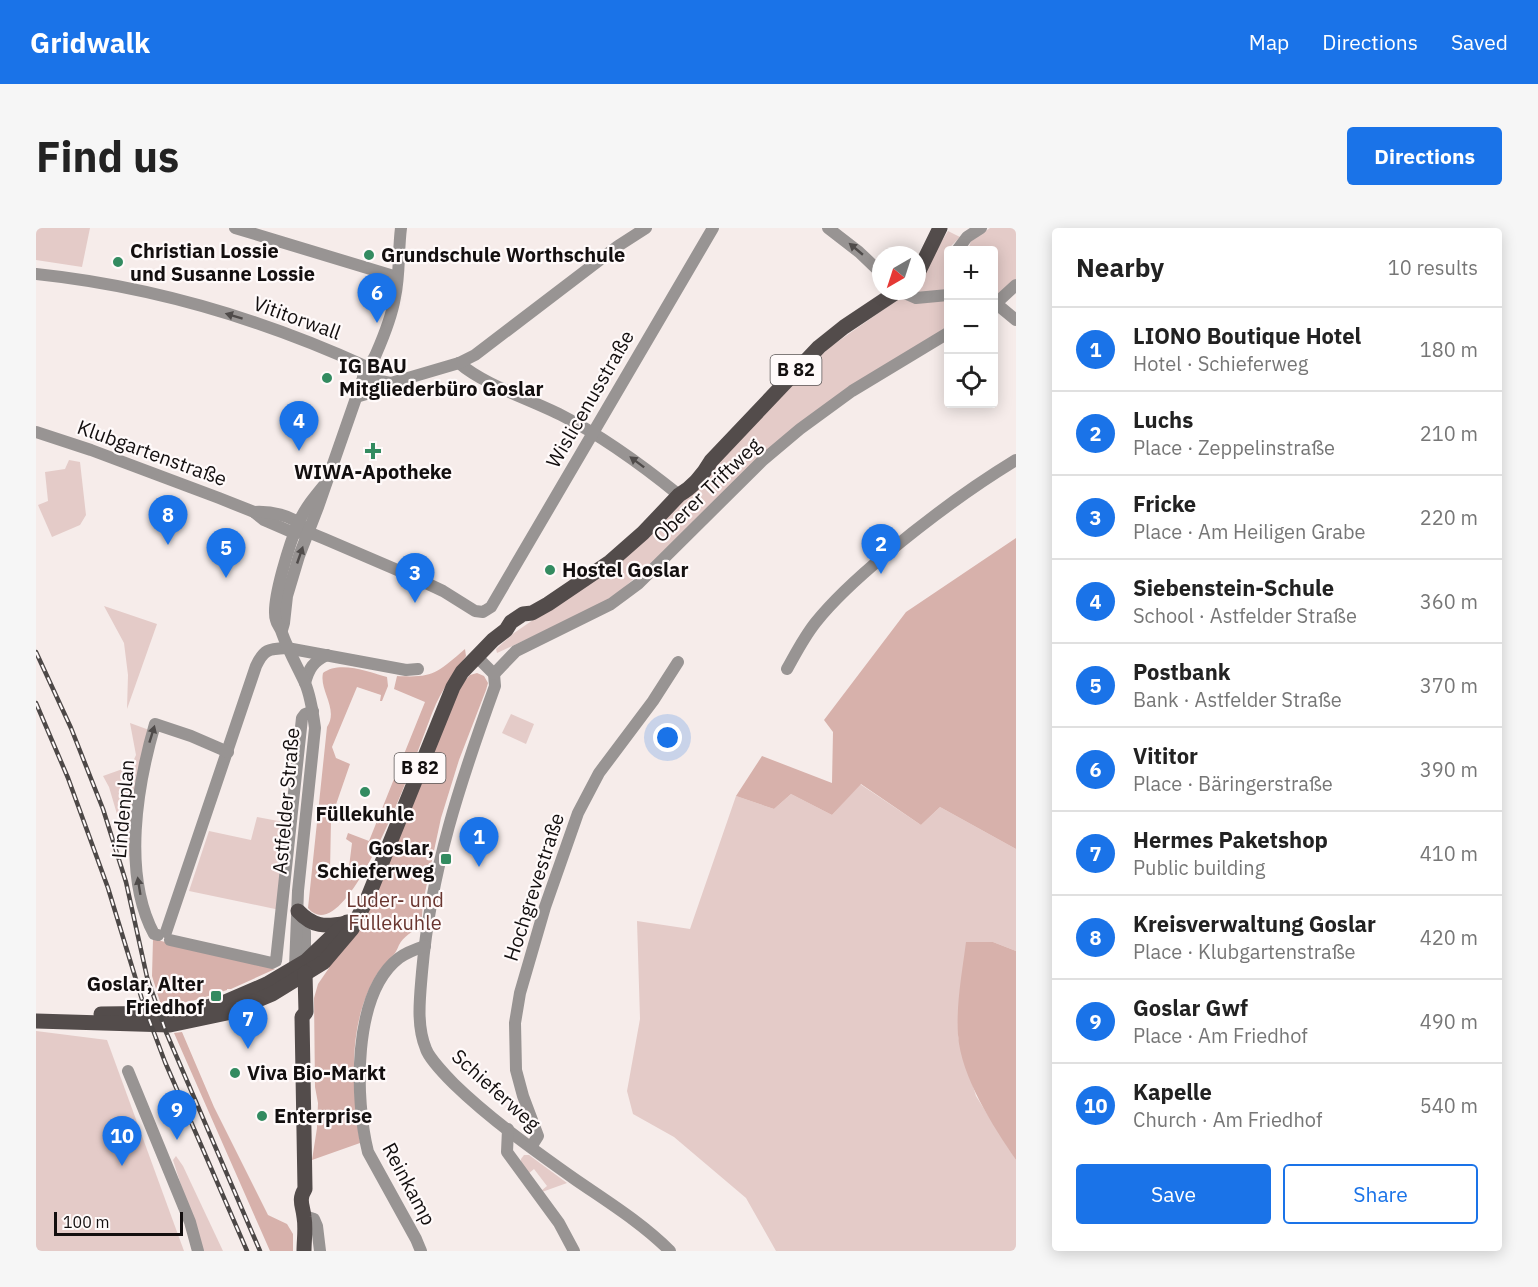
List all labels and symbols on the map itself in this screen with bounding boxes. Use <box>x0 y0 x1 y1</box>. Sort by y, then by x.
place label: Christian Lossie und Susanne Lossie <box>130 237 315 287</box>
place label: Grundschule Worthschule <box>381 241 625 268</box>
one-way arrow <box>849 243 864 256</box>
north arrow <box>872 246 926 300</box>
marker: Grundschule Worthschule <box>362 248 376 262</box>
marker: Christian Lossie und Susanne Lossie <box>111 255 125 269</box>
pin: 6 <box>358 274 396 323</box>
street label: Vititorwall <box>250 289 345 346</box>
one-way arrow <box>225 311 243 320</box>
street label: Wislicenusstraße <box>539 325 640 472</box>
place label: IG BAU Mitgliederbüro Goslar <box>339 352 544 402</box>
road number: B 82 <box>770 355 822 385</box>
marker: IG BAU Mitgliederbüro Goslar <box>320 371 334 385</box>
pin: 4 <box>280 402 318 451</box>
street label: Klubgartenstraße <box>74 413 231 492</box>
street label: Oberer Triftweg <box>647 431 767 548</box>
marker: WIWA-Apotheke <box>366 444 380 458</box>
one-way arrow <box>630 456 645 468</box>
place label: WIWA-Apotheke <box>294 458 452 485</box>
pin: 8 <box>148 496 188 545</box>
pin: 2 <box>862 524 900 574</box>
pin: 5 <box>206 528 246 578</box>
one-way arrow <box>295 546 305 564</box>
pin: 3 <box>396 554 434 603</box>
place label: Hostel Goslar <box>562 556 689 583</box>
marker: Hostel Goslar <box>543 563 557 577</box>
your location <box>653 723 682 752</box>
one-way arrow <box>148 725 157 743</box>
street label: Astfelder Straße <box>266 727 305 875</box>
road number: B 82 <box>394 753 446 783</box>
street label: Lindenplan <box>105 758 140 860</box>
marker: Füllekuhle <box>358 785 372 799</box>
place label: Füllekuhle <box>316 800 414 827</box>
street label: Hochgrevestraße <box>497 809 570 964</box>
pin: 1 <box>460 818 498 867</box>
place label: Goslar, Schieferweg <box>317 834 435 884</box>
marker: Goslar, Schieferweg <box>439 852 453 866</box>
one-way arrow <box>134 877 143 896</box>
park label: Luder- und Füllekuhle <box>346 886 444 936</box>
place label: Goslar, Alter Friedhof <box>87 970 204 1020</box>
marker: Goslar, Alter Friedhof <box>209 989 223 1003</box>
pin: 7 <box>228 1000 268 1049</box>
street label: Schieferweg <box>446 1043 547 1137</box>
place label: Viva Bio-Markt <box>247 1059 386 1086</box>
marker: Viva Bio-Markt <box>228 1066 242 1080</box>
pin: 9 <box>158 1090 196 1140</box>
place label: Enterprise <box>274 1102 372 1129</box>
marker: Enterprise <box>255 1109 269 1123</box>
pin: 10 <box>102 1116 142 1166</box>
street label: Reinkamp <box>376 1138 442 1230</box>
scale bar <box>54 1209 183 1236</box>

